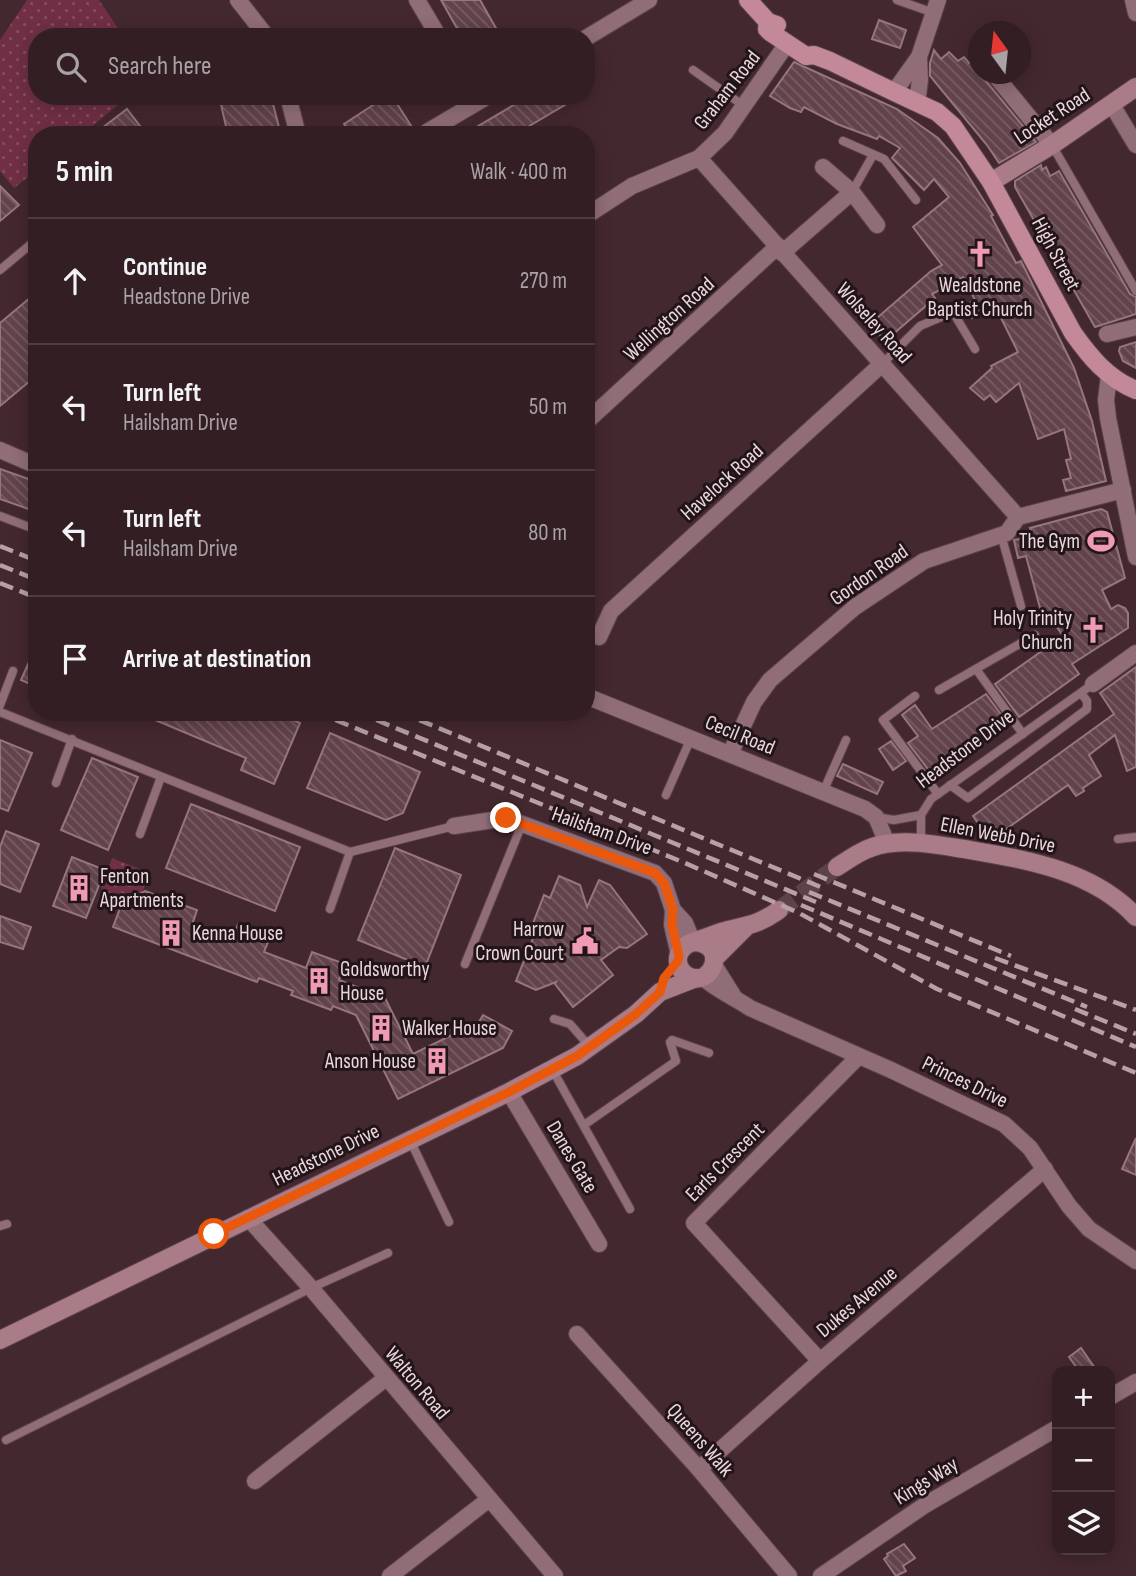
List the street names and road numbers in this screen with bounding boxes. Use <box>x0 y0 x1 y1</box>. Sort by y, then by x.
street label: Graham Road <box>688 46 766 134</box>
street label: Locket Road <box>1009 82 1095 150</box>
street label: High Street <box>1026 213 1086 295</box>
street label: Wellington Road <box>618 272 720 366</box>
street label: Wolseley Road <box>831 277 917 369</box>
street label: Havelock Road <box>676 438 768 526</box>
street label: Gordon Road <box>825 539 913 611</box>
street label: Headstone Drive <box>911 704 1019 794</box>
street label: Cecil Road <box>701 710 779 760</box>
street label: Hailsham Drive <box>549 801 655 861</box>
street label: Ellen Webb Drive <box>938 812 1058 858</box>
street label: Princes Drive <box>918 1051 1012 1113</box>
street label: Danes Gate <box>541 1116 603 1198</box>
street label: Earls Crescent <box>680 1117 770 1207</box>
street label: Headstone Drive <box>268 1118 384 1192</box>
street label: Dukes Avenue <box>812 1261 902 1343</box>
street label: Walton Road <box>379 1341 455 1425</box>
street label: Queens Walk <box>661 1398 739 1482</box>
street label: Kings Way <box>889 1452 963 1510</box>

